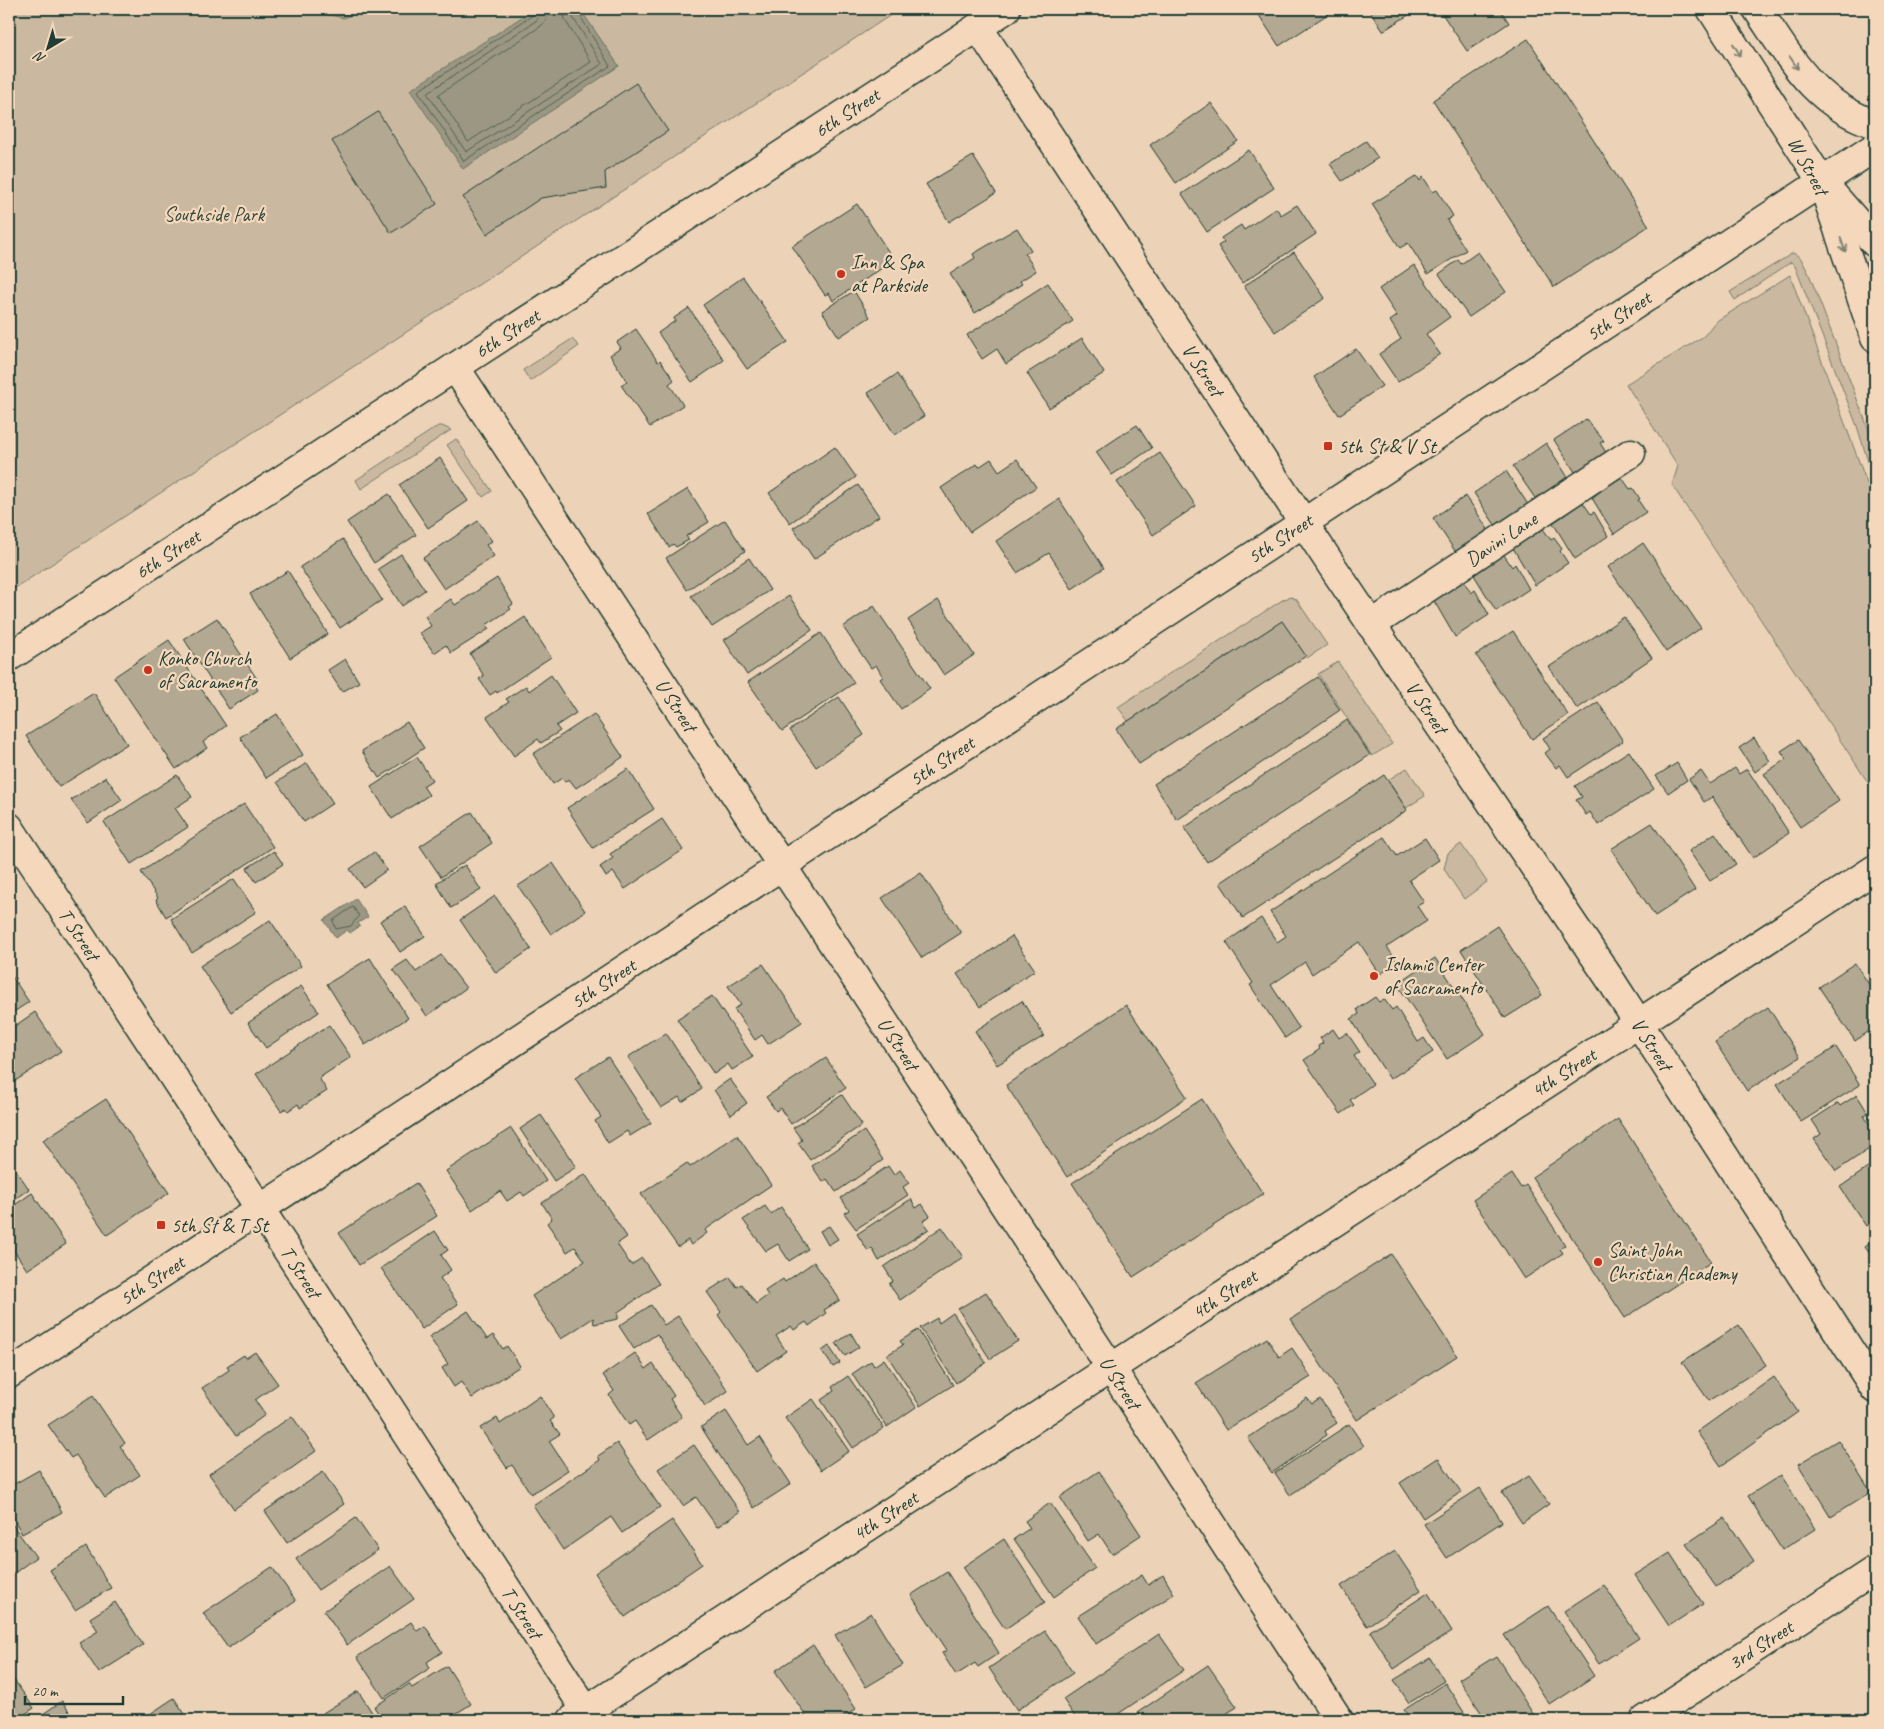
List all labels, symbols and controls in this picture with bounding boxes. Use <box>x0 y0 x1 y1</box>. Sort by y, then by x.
north arrow <box>22 22 72 72</box>
one-way arrow <box>1732 43 1743 57</box>
text: N <box>30 47 49 67</box>
one-way arrow <box>1789 56 1799 70</box>
street label: 6th Street <box>809 81 886 143</box>
street label: W Street <box>1782 133 1836 202</box>
park label: Southside Park <box>164 202 266 227</box>
one-way arrow <box>1838 237 1848 253</box>
place label: Inn & Spa at Parkside <box>851 250 928 298</box>
marker: Inn & Spa at Parkside <box>835 268 847 280</box>
street label: 5th Street <box>1581 284 1658 346</box>
street label: 6th Street <box>470 302 546 364</box>
street label: V Street <box>1177 339 1231 404</box>
place label: 5th St & V St <box>1338 434 1438 459</box>
marker: 5th St & V St <box>1322 440 1334 452</box>
street label: Davini Lane <box>1461 505 1543 572</box>
street label: 5th Street <box>1243 507 1319 569</box>
street label: 6th Street <box>130 522 207 584</box>
place label: Konko Church of Sacramento <box>158 646 258 694</box>
marker: Konko Church of Sacramento <box>142 664 154 676</box>
street label: U Street <box>650 674 705 739</box>
street label: V Street <box>1400 676 1455 741</box>
street label: 5th Street <box>904 729 981 791</box>
street label: T Street <box>53 903 107 968</box>
street label: 5th Street <box>566 952 642 1014</box>
place label: Islamic Center of Sacramento <box>1384 952 1485 1000</box>
marker: Islamic Center of Sacramento <box>1368 970 1380 982</box>
street label: U Street <box>872 1013 927 1078</box>
street label: V Street <box>1626 1013 1680 1078</box>
street label: 4th Street <box>1526 1041 1603 1103</box>
place label: 5th St & T St <box>171 1213 271 1238</box>
marker: 5th St & T St <box>155 1219 167 1231</box>
place label: Saint John Christian Academy <box>1608 1238 1739 1286</box>
street label: T Street <box>275 1241 329 1305</box>
street label: 5th Street <box>115 1248 191 1310</box>
marker: Saint John Christian Academy <box>1592 1256 1604 1268</box>
street label: 4th Street <box>1187 1262 1263 1324</box>
street label: U Street <box>1094 1351 1148 1416</box>
street label: 4th Street <box>848 1484 924 1546</box>
street label: T Street <box>496 1581 550 1646</box>
street label: 3rd Street <box>1724 1613 1800 1675</box>
scale bar <box>25 1674 122 1706</box>
text: 20 m <box>32 1682 59 1701</box>

